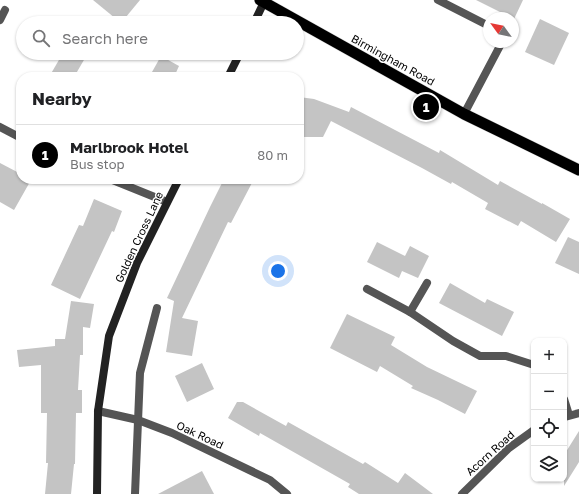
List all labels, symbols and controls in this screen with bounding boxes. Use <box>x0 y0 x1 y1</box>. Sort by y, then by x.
north arrow <box>483 12 519 48</box>
search box <box>16 16 304 60</box>
icon: search <box>30 27 52 49</box>
text: Search here <box>62 29 148 47</box>
street label: Birmingham Road <box>349 31 437 88</box>
text: Nearby <box>32 88 92 109</box>
pin: 1 <box>413 92 439 122</box>
text: Marlbrook Hotel <box>70 138 188 156</box>
text: 1 <box>42 147 48 163</box>
text: 80 m <box>257 147 288 163</box>
text: Bus stop <box>70 156 125 172</box>
street label: Golden Cross Lane <box>112 189 165 284</box>
your location <box>268 261 288 281</box>
map controls <box>531 338 567 482</box>
button: + <box>531 338 567 374</box>
button: − <box>531 374 567 410</box>
button: locate <box>531 410 567 446</box>
street label: Oak Road <box>175 418 226 451</box>
street label: Acorn Road <box>463 428 517 478</box>
button: layers <box>531 446 567 482</box>

